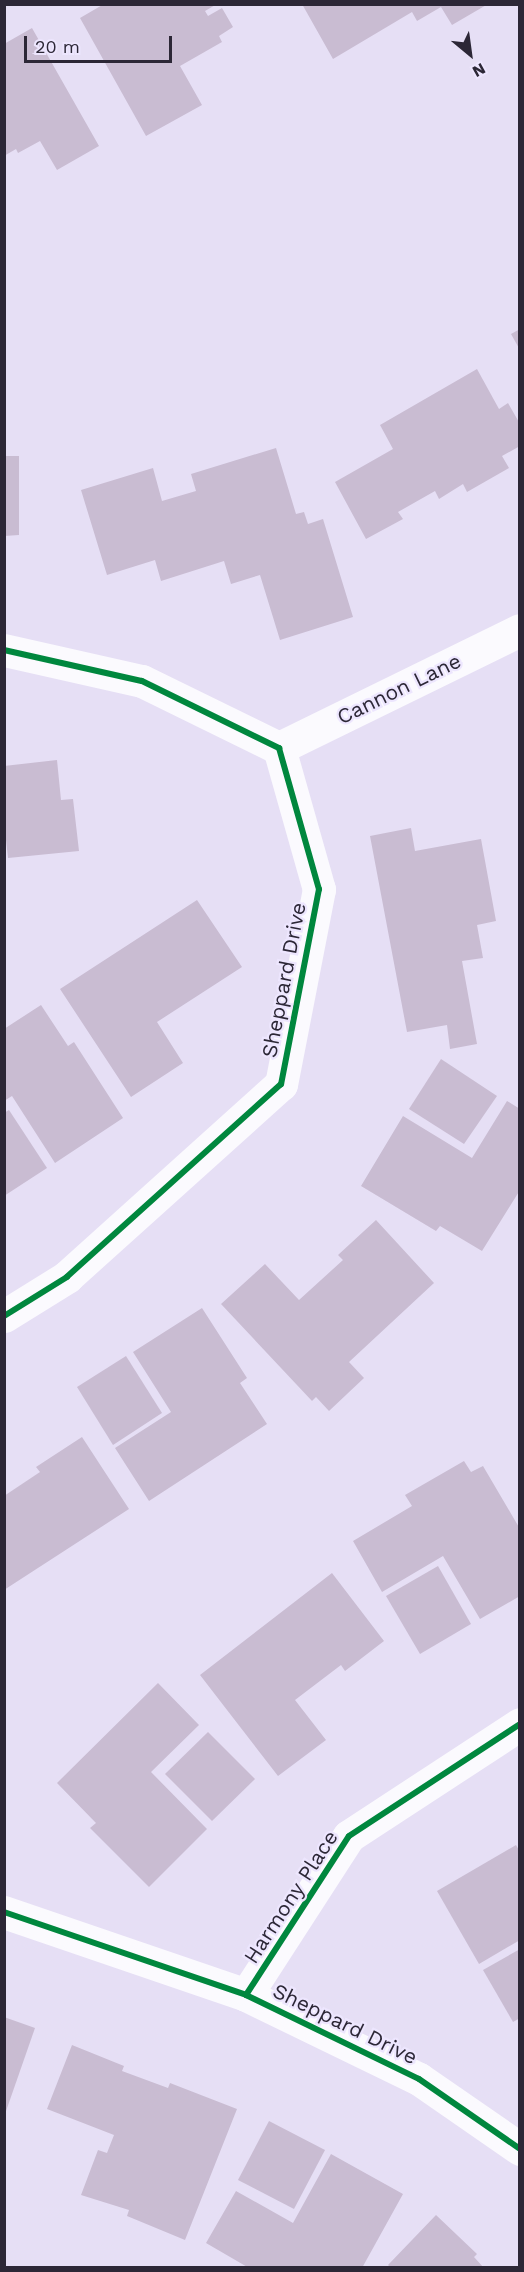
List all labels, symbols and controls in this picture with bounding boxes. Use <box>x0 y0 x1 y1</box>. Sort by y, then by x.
scale bar <box>27 24 176 62</box>
north arrow <box>440 24 500 84</box>
text: 20 m <box>35 36 80 57</box>
text: N <box>469 59 489 81</box>
street label: Cannon Lane <box>333 648 465 730</box>
street label: Sheppard Drive <box>257 900 311 1060</box>
street label: Harmony Place <box>238 1826 344 1968</box>
street label: Sheppard Drive <box>269 1978 421 2070</box>

